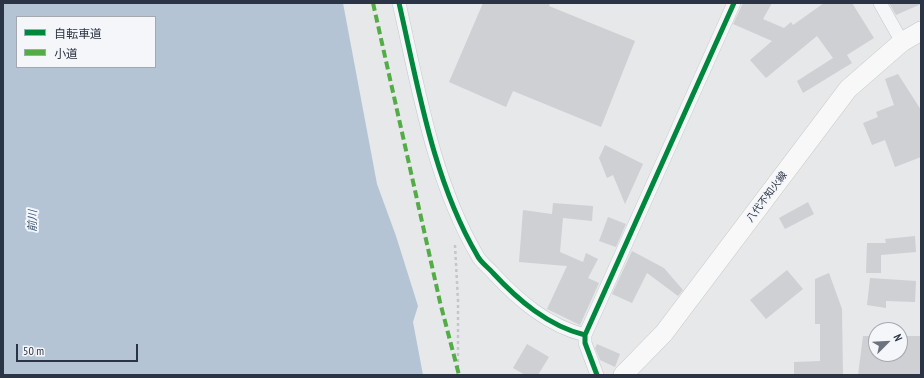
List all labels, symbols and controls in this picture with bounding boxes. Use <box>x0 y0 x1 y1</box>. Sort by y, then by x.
legend <box>16 16 156 68</box>
text: 自転車道 <box>54 26 102 41</box>
text: 小道 <box>54 46 78 61</box>
street label: 八代不知火線 <box>744 169 790 225</box>
water label: 前川 <box>26 210 40 232</box>
north arrow <box>868 322 908 362</box>
text: N <box>890 332 906 343</box>
scale bar <box>18 336 140 362</box>
text: 50 m <box>23 343 44 358</box>

